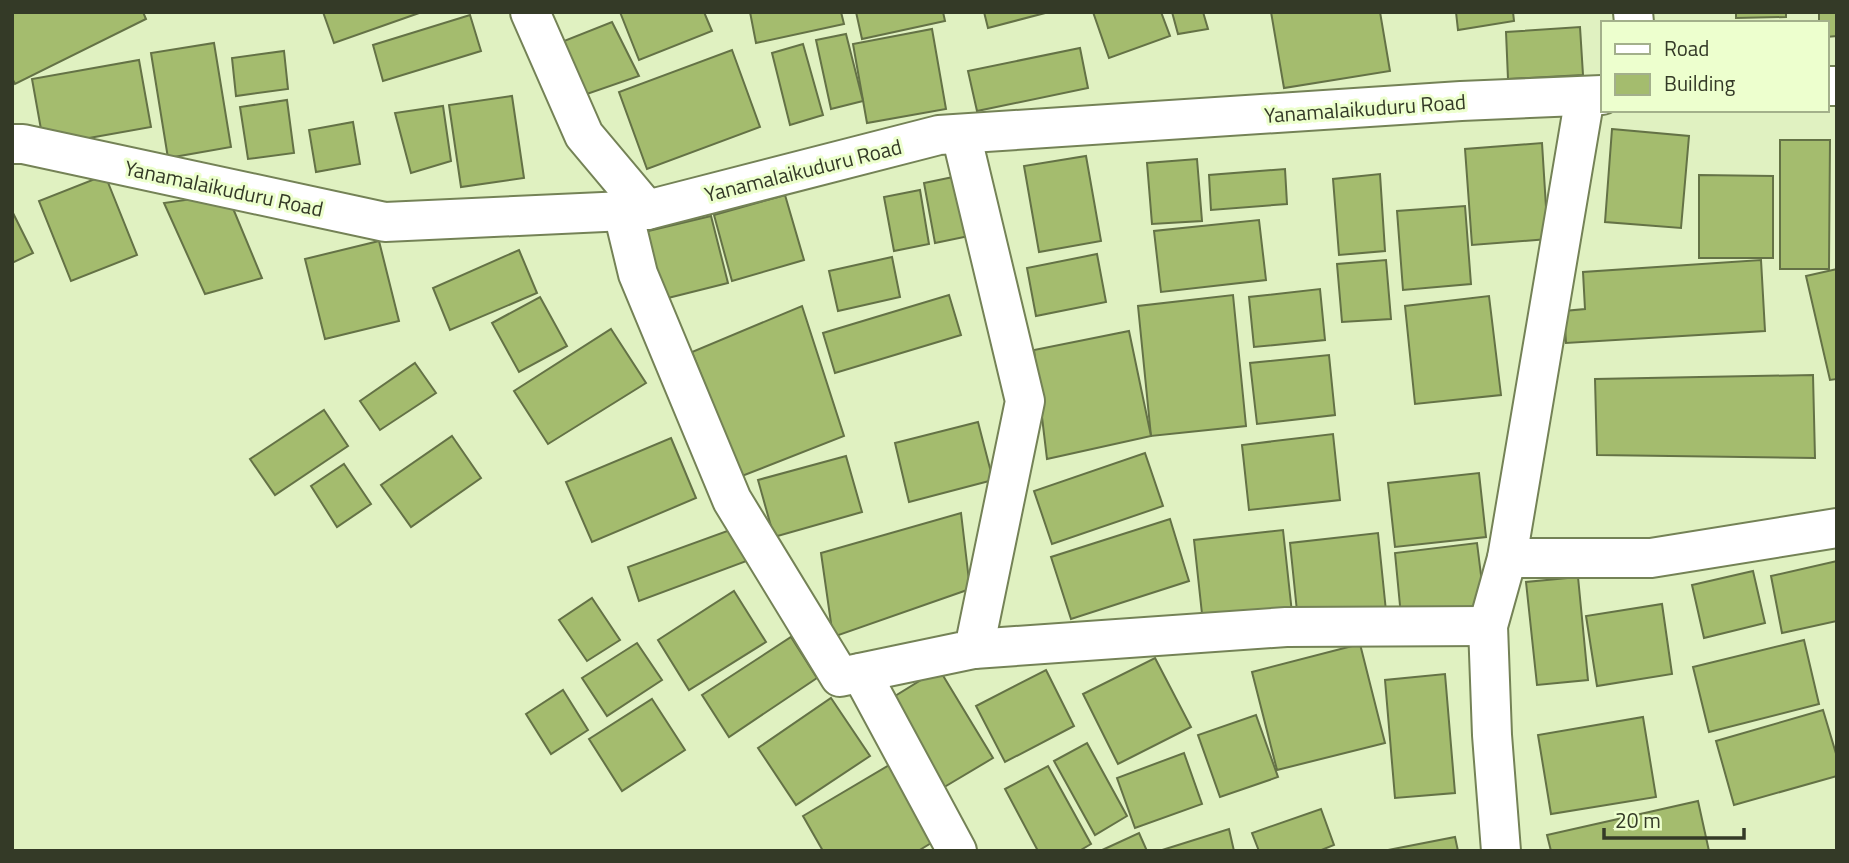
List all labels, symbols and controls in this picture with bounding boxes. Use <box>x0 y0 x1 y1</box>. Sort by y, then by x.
legend <box>1601 21 1828 112</box>
text: Road <box>1664 32 1709 64</box>
text: Building <box>1664 67 1736 99</box>
street label: Yanamalaikuduru Road <box>1263 85 1467 131</box>
street label: Yanamalaikuduru Road <box>701 130 905 210</box>
street label: Yanamalaikuduru Road <box>122 151 326 225</box>
scale bar <box>1604 796 1744 840</box>
text: 20 m <box>1615 804 1661 836</box>

